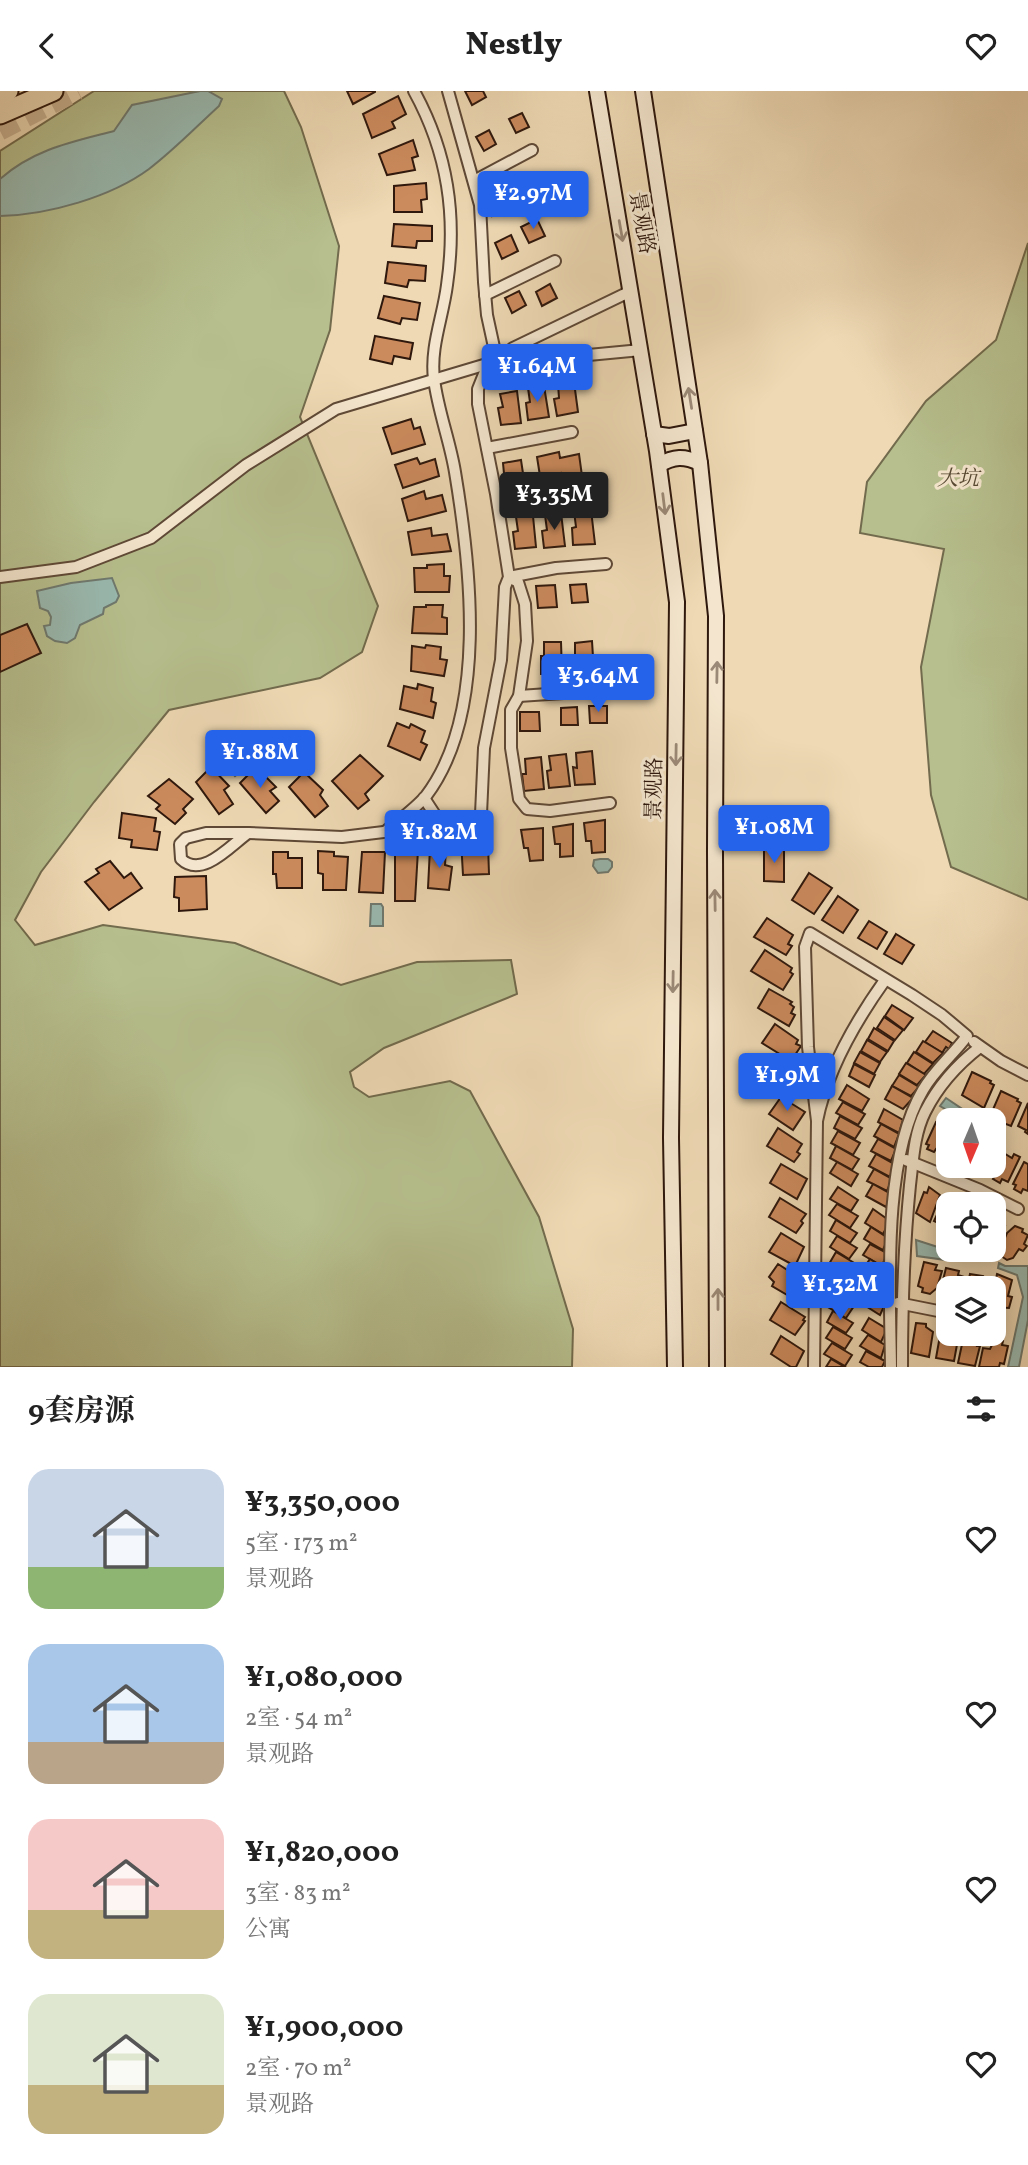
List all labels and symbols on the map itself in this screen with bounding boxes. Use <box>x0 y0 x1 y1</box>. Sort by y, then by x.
pin: ¥2.97M <box>476 171 590 231</box>
street label: 景观路 <box>621 189 661 257</box>
one-way arrow <box>615 219 628 242</box>
pin: ¥1.64M <box>480 345 594 404</box>
one-way arrow <box>683 387 696 409</box>
park label: 大坑 <box>937 465 982 494</box>
pin: ¥3.35M <box>497 473 611 532</box>
one-way arrow <box>658 492 671 515</box>
pin: ¥3.64M <box>541 655 655 714</box>
one-way arrow <box>710 661 724 684</box>
pin: ¥1.88M <box>203 731 317 790</box>
one-way arrow <box>669 743 683 766</box>
street label: 景观路 <box>640 757 670 821</box>
pin: ¥1.08M <box>717 805 831 865</box>
pin: ¥1.82M <box>382 811 496 870</box>
one-way arrow <box>708 889 722 912</box>
one-way arrow <box>666 971 680 994</box>
pin: ¥1.9M <box>738 1053 836 1113</box>
north arrow <box>936 1108 1006 1178</box>
pin: ¥1.32M <box>783 1263 897 1322</box>
one-way arrow <box>711 1288 725 1311</box>

